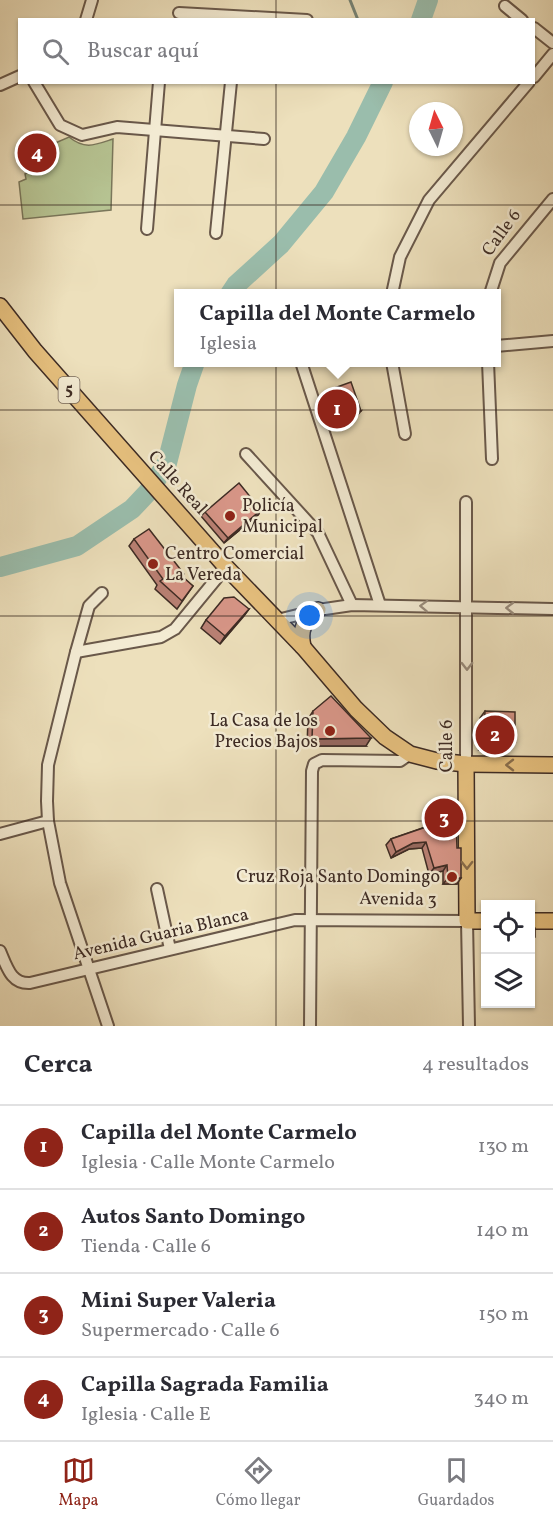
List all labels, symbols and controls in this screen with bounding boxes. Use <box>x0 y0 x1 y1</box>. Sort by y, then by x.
search box <box>18 18 535 84</box>
icon: search <box>39 35 72 68</box>
text: Buscar aquí <box>87 36 199 67</box>
north arrow <box>409 102 463 156</box>
pin: 4 <box>18 130 57 176</box>
street label: Calle 6 <box>476 204 528 262</box>
popup <box>174 289 501 367</box>
text: Capilla del Monte Carmelo <box>200 299 475 330</box>
text: Iglesia <box>200 330 257 358</box>
road number: 5 <box>58 377 80 403</box>
pin: 1 <box>318 386 356 432</box>
street label: Calle Real <box>141 445 213 521</box>
place label: Policía Municipal <box>242 494 323 540</box>
marker: Policía Municipal <box>223 509 237 523</box>
place label: Centro Comercial La Vereda <box>165 542 304 588</box>
marker: Centro Comercial La Vereda <box>146 557 160 571</box>
one-way arrow <box>419 600 428 613</box>
your location <box>295 601 324 630</box>
one-way arrow <box>506 602 515 614</box>
one-way arrow <box>461 662 473 671</box>
place label: La Casa de los Precios Bajos <box>209 709 318 755</box>
pin: 2 <box>476 712 514 758</box>
street label: Calle 6 <box>435 720 460 772</box>
marker: La Casa de los Precios Bajos <box>323 724 337 738</box>
one-way arrow <box>505 759 514 771</box>
pin: 3 <box>424 796 464 840</box>
one-way arrow <box>461 860 473 869</box>
place label: Cruz Roja Santo Domingo <box>236 865 440 890</box>
marker: Cruz Roja Santo Domingo <box>445 870 459 884</box>
street label: Avenida 3 <box>359 887 437 913</box>
map controls <box>481 900 535 1008</box>
button: locate <box>481 900 535 954</box>
street label: Avenida Guaria Blanca <box>71 903 251 967</box>
button: layers <box>481 954 535 1008</box>
text: Cerca <box>24 1047 93 1083</box>
text: 4 resultados <box>422 1051 529 1079</box>
text: Capilla del Monte Carmelo <box>81 1118 357 1149</box>
text: 1 <box>39 1133 48 1161</box>
text: 130 m <box>478 1133 529 1161</box>
text: Iglesia · Calle Monte Carmelo <box>81 1149 335 1177</box>
text: Autos Santo Domingo <box>81 1202 305 1233</box>
text: 2 <box>38 1217 49 1245</box>
text: 140 m <box>476 1217 529 1245</box>
text: Tienda · Calle 6 <box>81 1233 211 1261</box>
text: Mini Super Valeria <box>81 1286 276 1317</box>
text: 3 <box>38 1301 49 1329</box>
text: 150 m <box>478 1301 529 1329</box>
text: Supermercado · Calle 6 <box>81 1317 280 1345</box>
text: Capilla Sagrada Familia <box>81 1370 329 1401</box>
text: 4 <box>37 1385 50 1413</box>
text: 340 m <box>473 1385 529 1413</box>
text: Iglesia · Calle E <box>81 1401 211 1429</box>
tab: Mapa <box>59 1454 99 1512</box>
tab: Cómo llegar <box>216 1454 301 1512</box>
tab: Guardados <box>418 1454 494 1512</box>

